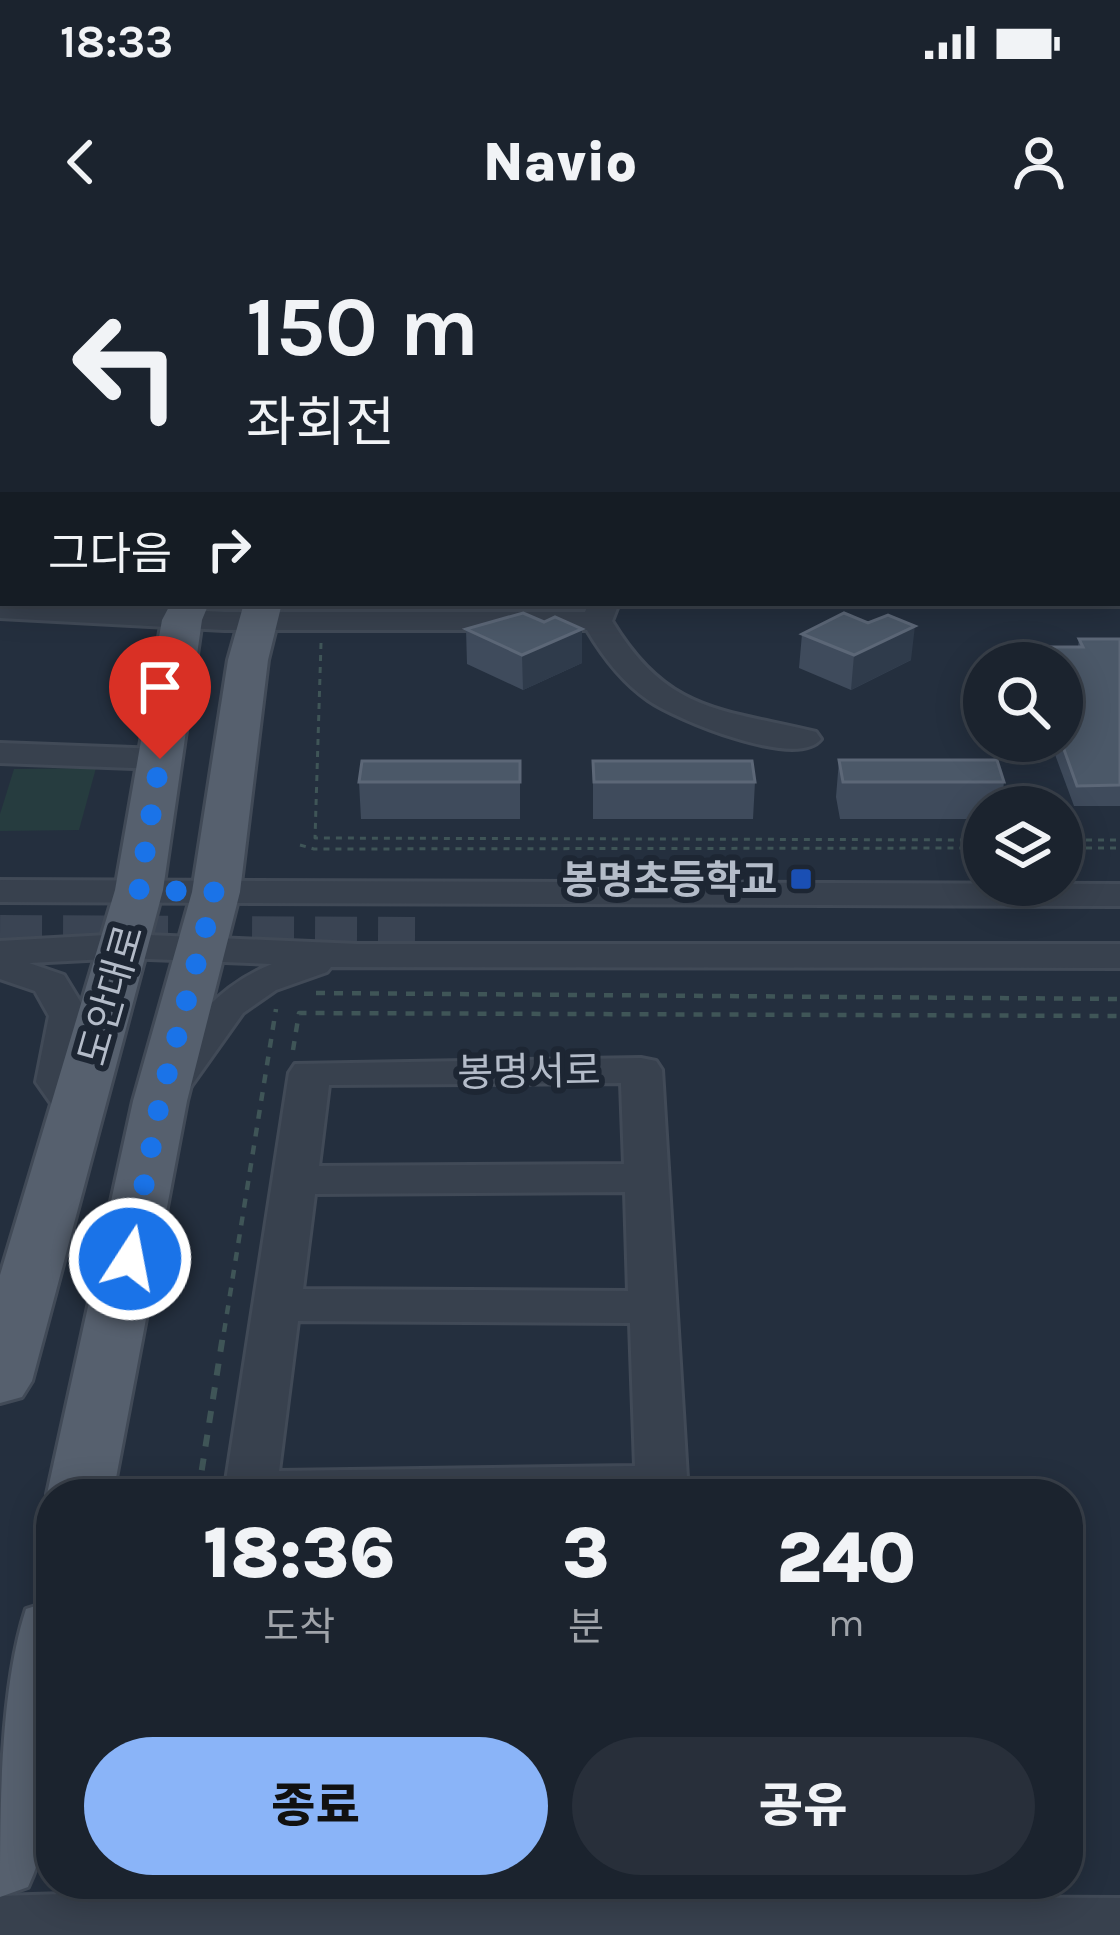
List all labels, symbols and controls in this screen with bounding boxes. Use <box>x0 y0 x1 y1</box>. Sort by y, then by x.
text: 18:33 <box>60 16 173 68</box>
icon: back <box>48 129 114 195</box>
icon: person <box>1006 129 1072 195</box>
text: Navio <box>483 130 637 194</box>
text: 150 m <box>246 278 479 376</box>
icon: left <box>48 288 204 444</box>
text: 좌회전 <box>246 391 395 455</box>
icon: right <box>196 516 262 582</box>
text: 그다음 <box>48 528 172 580</box>
pin <box>109 636 211 759</box>
map controls <box>963 642 1083 906</box>
button: search <box>963 642 1083 762</box>
icon: arrive <box>127 654 193 720</box>
button: layers <box>963 786 1083 906</box>
place label: 봉명초등학교 <box>562 857 777 903</box>
marker: 봉명초등학교 <box>788 866 814 892</box>
street label: 도안대로 <box>69 920 153 1071</box>
street label: 봉명서로 <box>457 1048 601 1096</box>
position arrow <box>67 1196 193 1322</box>
text: 18:36 <box>203 1511 395 1595</box>
text: 3 <box>562 1511 609 1595</box>
text: 240 <box>776 1516 916 1600</box>
text: m <box>828 1600 864 1646</box>
text: 도착 <box>263 1604 335 1650</box>
text: 분 <box>568 1604 604 1650</box>
button: 종료 <box>84 1737 548 1875</box>
button: 공유 <box>572 1737 1035 1875</box>

